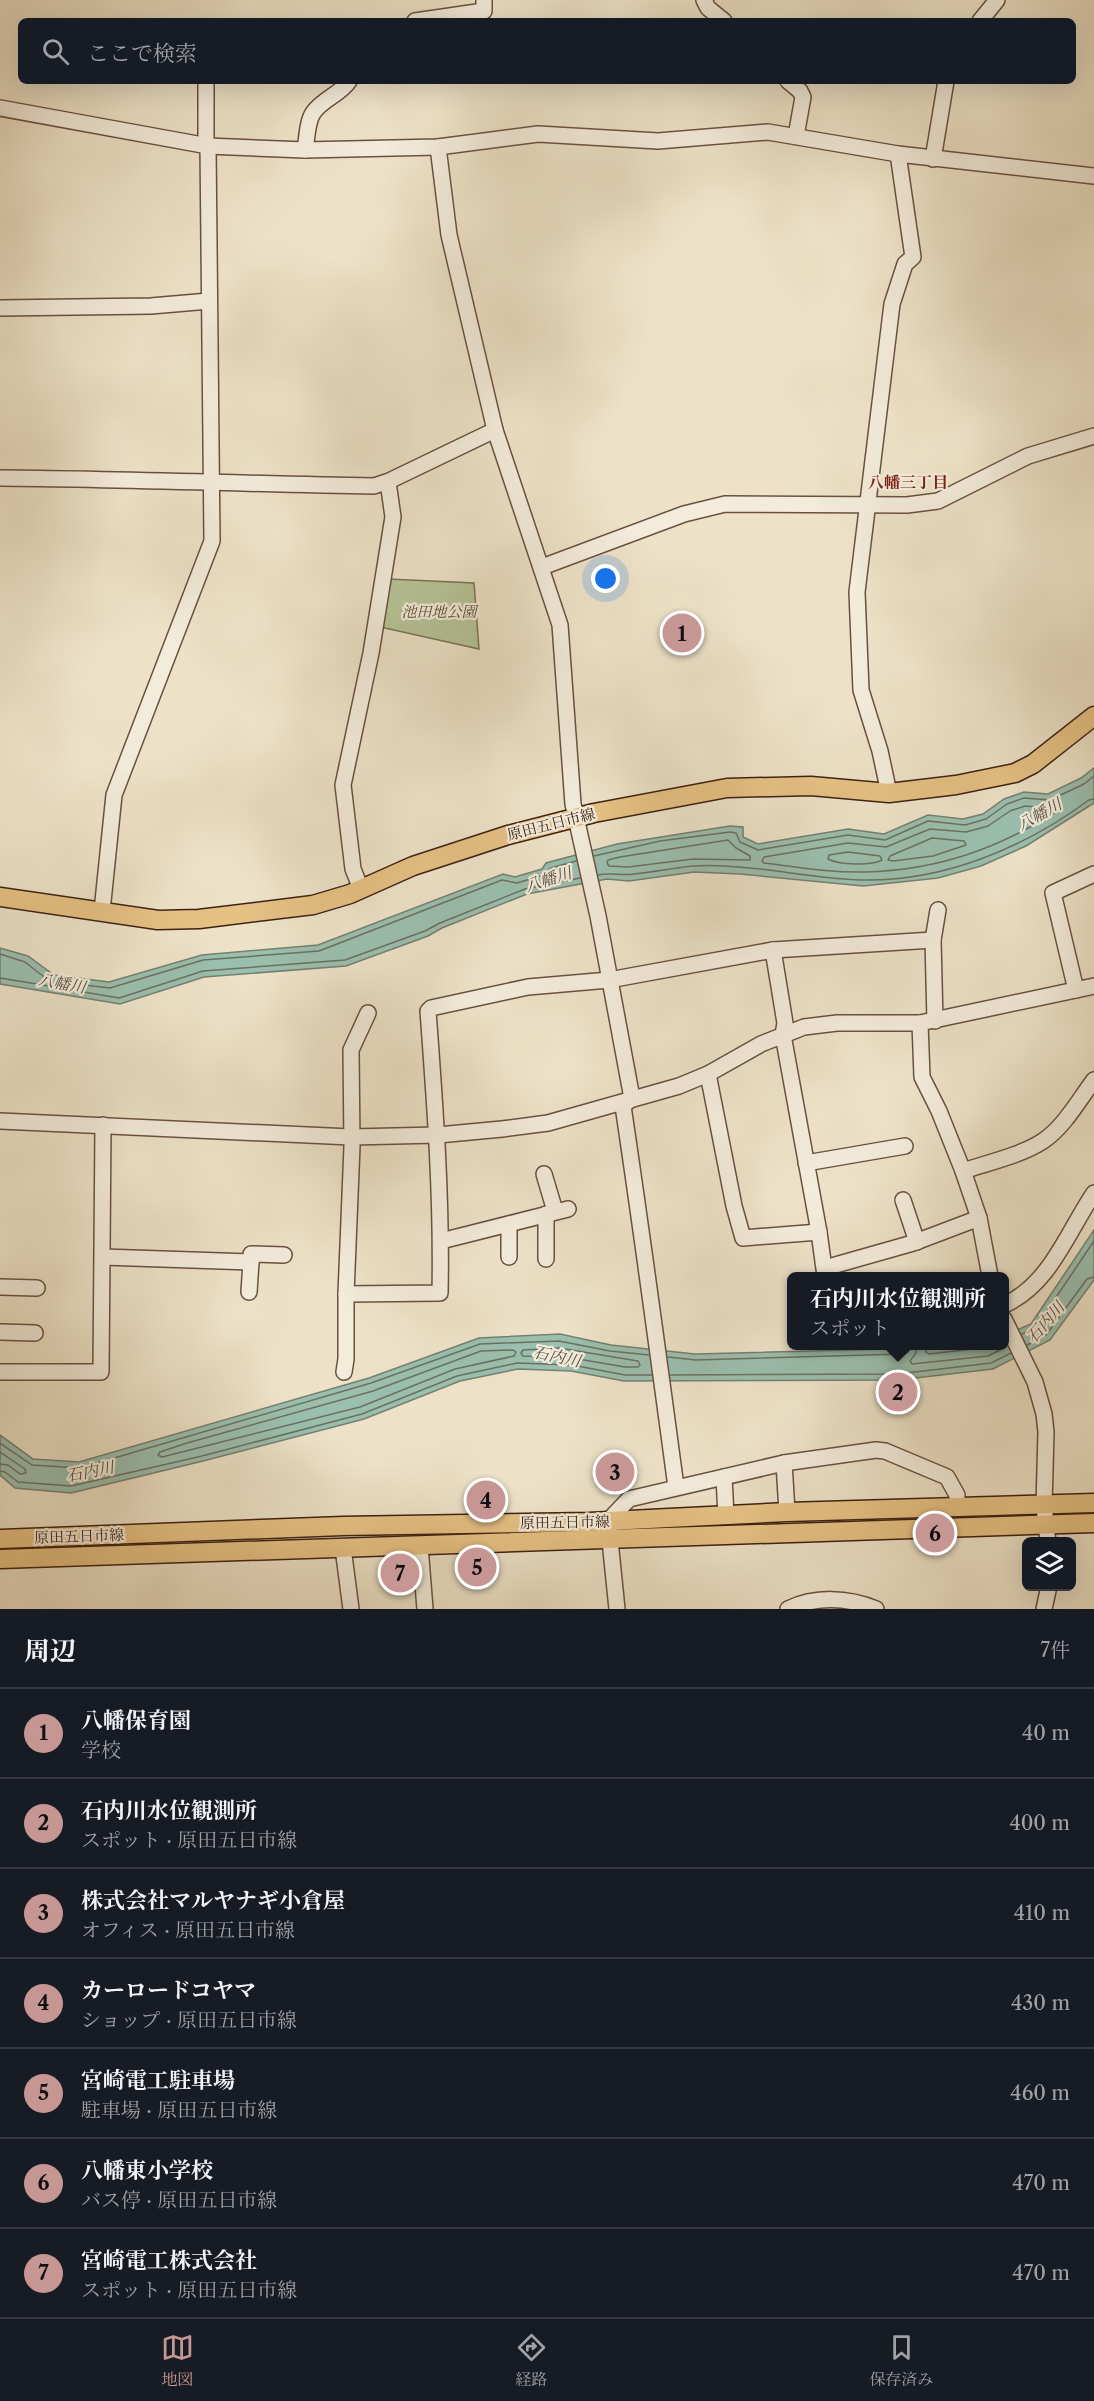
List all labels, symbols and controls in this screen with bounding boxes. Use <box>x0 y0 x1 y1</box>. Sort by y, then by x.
search box <box>18 18 1076 84</box>
icon: search <box>39 35 72 68</box>
text: ここで検索 <box>87 40 197 67</box>
district label: 八幡三丁目 <box>868 472 948 492</box>
your location <box>591 564 620 593</box>
park label: 池田地公園 <box>401 602 479 621</box>
pin: 1 <box>662 610 702 656</box>
water label: 八幡川 <box>1013 793 1067 834</box>
street label: 原田五日市線 <box>505 804 597 844</box>
water label: 八幡川 <box>522 861 576 896</box>
water label: 八幡川 <box>37 969 89 997</box>
popup <box>787 1272 1009 1350</box>
text: 石内川水位観測所 <box>810 1285 986 1312</box>
water label: 石内川 <box>1022 1296 1070 1347</box>
text: スポット <box>810 1316 890 1340</box>
water label: 石内川 <box>531 1341 585 1371</box>
pin: 2 <box>878 1370 918 1414</box>
pin: 3 <box>596 1450 634 1494</box>
water label: 石内川 <box>65 1456 117 1485</box>
pin: 4 <box>466 1478 506 1522</box>
pin: 6 <box>916 1510 954 1556</box>
street label: 原田五日市線 <box>520 1512 610 1532</box>
street label: 原田五日市線 <box>34 1525 124 1547</box>
map controls <box>1022 1537 1076 1591</box>
button: layers <box>1022 1537 1076 1591</box>
pin: 5 <box>458 1544 496 1590</box>
pin: 7 <box>380 1550 420 1596</box>
text: 周辺 <box>24 1635 76 1667</box>
text: 7件 <box>1040 1638 1070 1662</box>
text: 八幡保育園 <box>81 1707 191 1734</box>
text: 1 <box>39 1721 48 1745</box>
text: 40 m <box>1022 1721 1070 1745</box>
text: 学校 <box>81 1738 121 1762</box>
text: 石内川水位観測所 <box>81 1797 257 1824</box>
text: 2 <box>38 1811 49 1835</box>
text: 400 m <box>1009 1811 1070 1835</box>
text: スポット · 原田五日市線 <box>81 1828 297 1852</box>
text: 株式会社マルヤナギ小倉屋 <box>81 1887 345 1914</box>
text: 3 <box>38 1901 49 1925</box>
text: 410 m <box>1013 1901 1070 1925</box>
text: オフィス · 原田五日市線 <box>81 1918 295 1942</box>
text: カーロードコヤマ <box>81 1977 256 2004</box>
text: 4 <box>38 1991 49 2015</box>
text: 430 m <box>1011 1991 1070 2015</box>
text: ショップ · 原田五日市線 <box>81 2008 297 2032</box>
text: 宮崎電工駐車場 <box>81 2067 235 2094</box>
text: 5 <box>38 2081 49 2105</box>
text: 460 m <box>1010 2081 1070 2105</box>
text: 駐車場 · 原田五日市線 <box>81 2098 277 2122</box>
text: 八幡東小学校 <box>81 2157 213 2184</box>
text: 6 <box>38 2171 49 2195</box>
text: 470 m <box>1012 2171 1070 2195</box>
text: バス停 · 原田五日市線 <box>81 2188 277 2212</box>
text: 宮崎電工株式会社 <box>81 2247 257 2274</box>
text: 7 <box>38 2261 49 2285</box>
text: 470 m <box>1012 2261 1070 2285</box>
text: スポット · 原田五日市線 <box>81 2278 297 2302</box>
tab: 地図 <box>161 2331 194 2390</box>
tab: 経路 <box>515 2331 548 2390</box>
tab: 保存済み <box>869 2331 933 2390</box>

